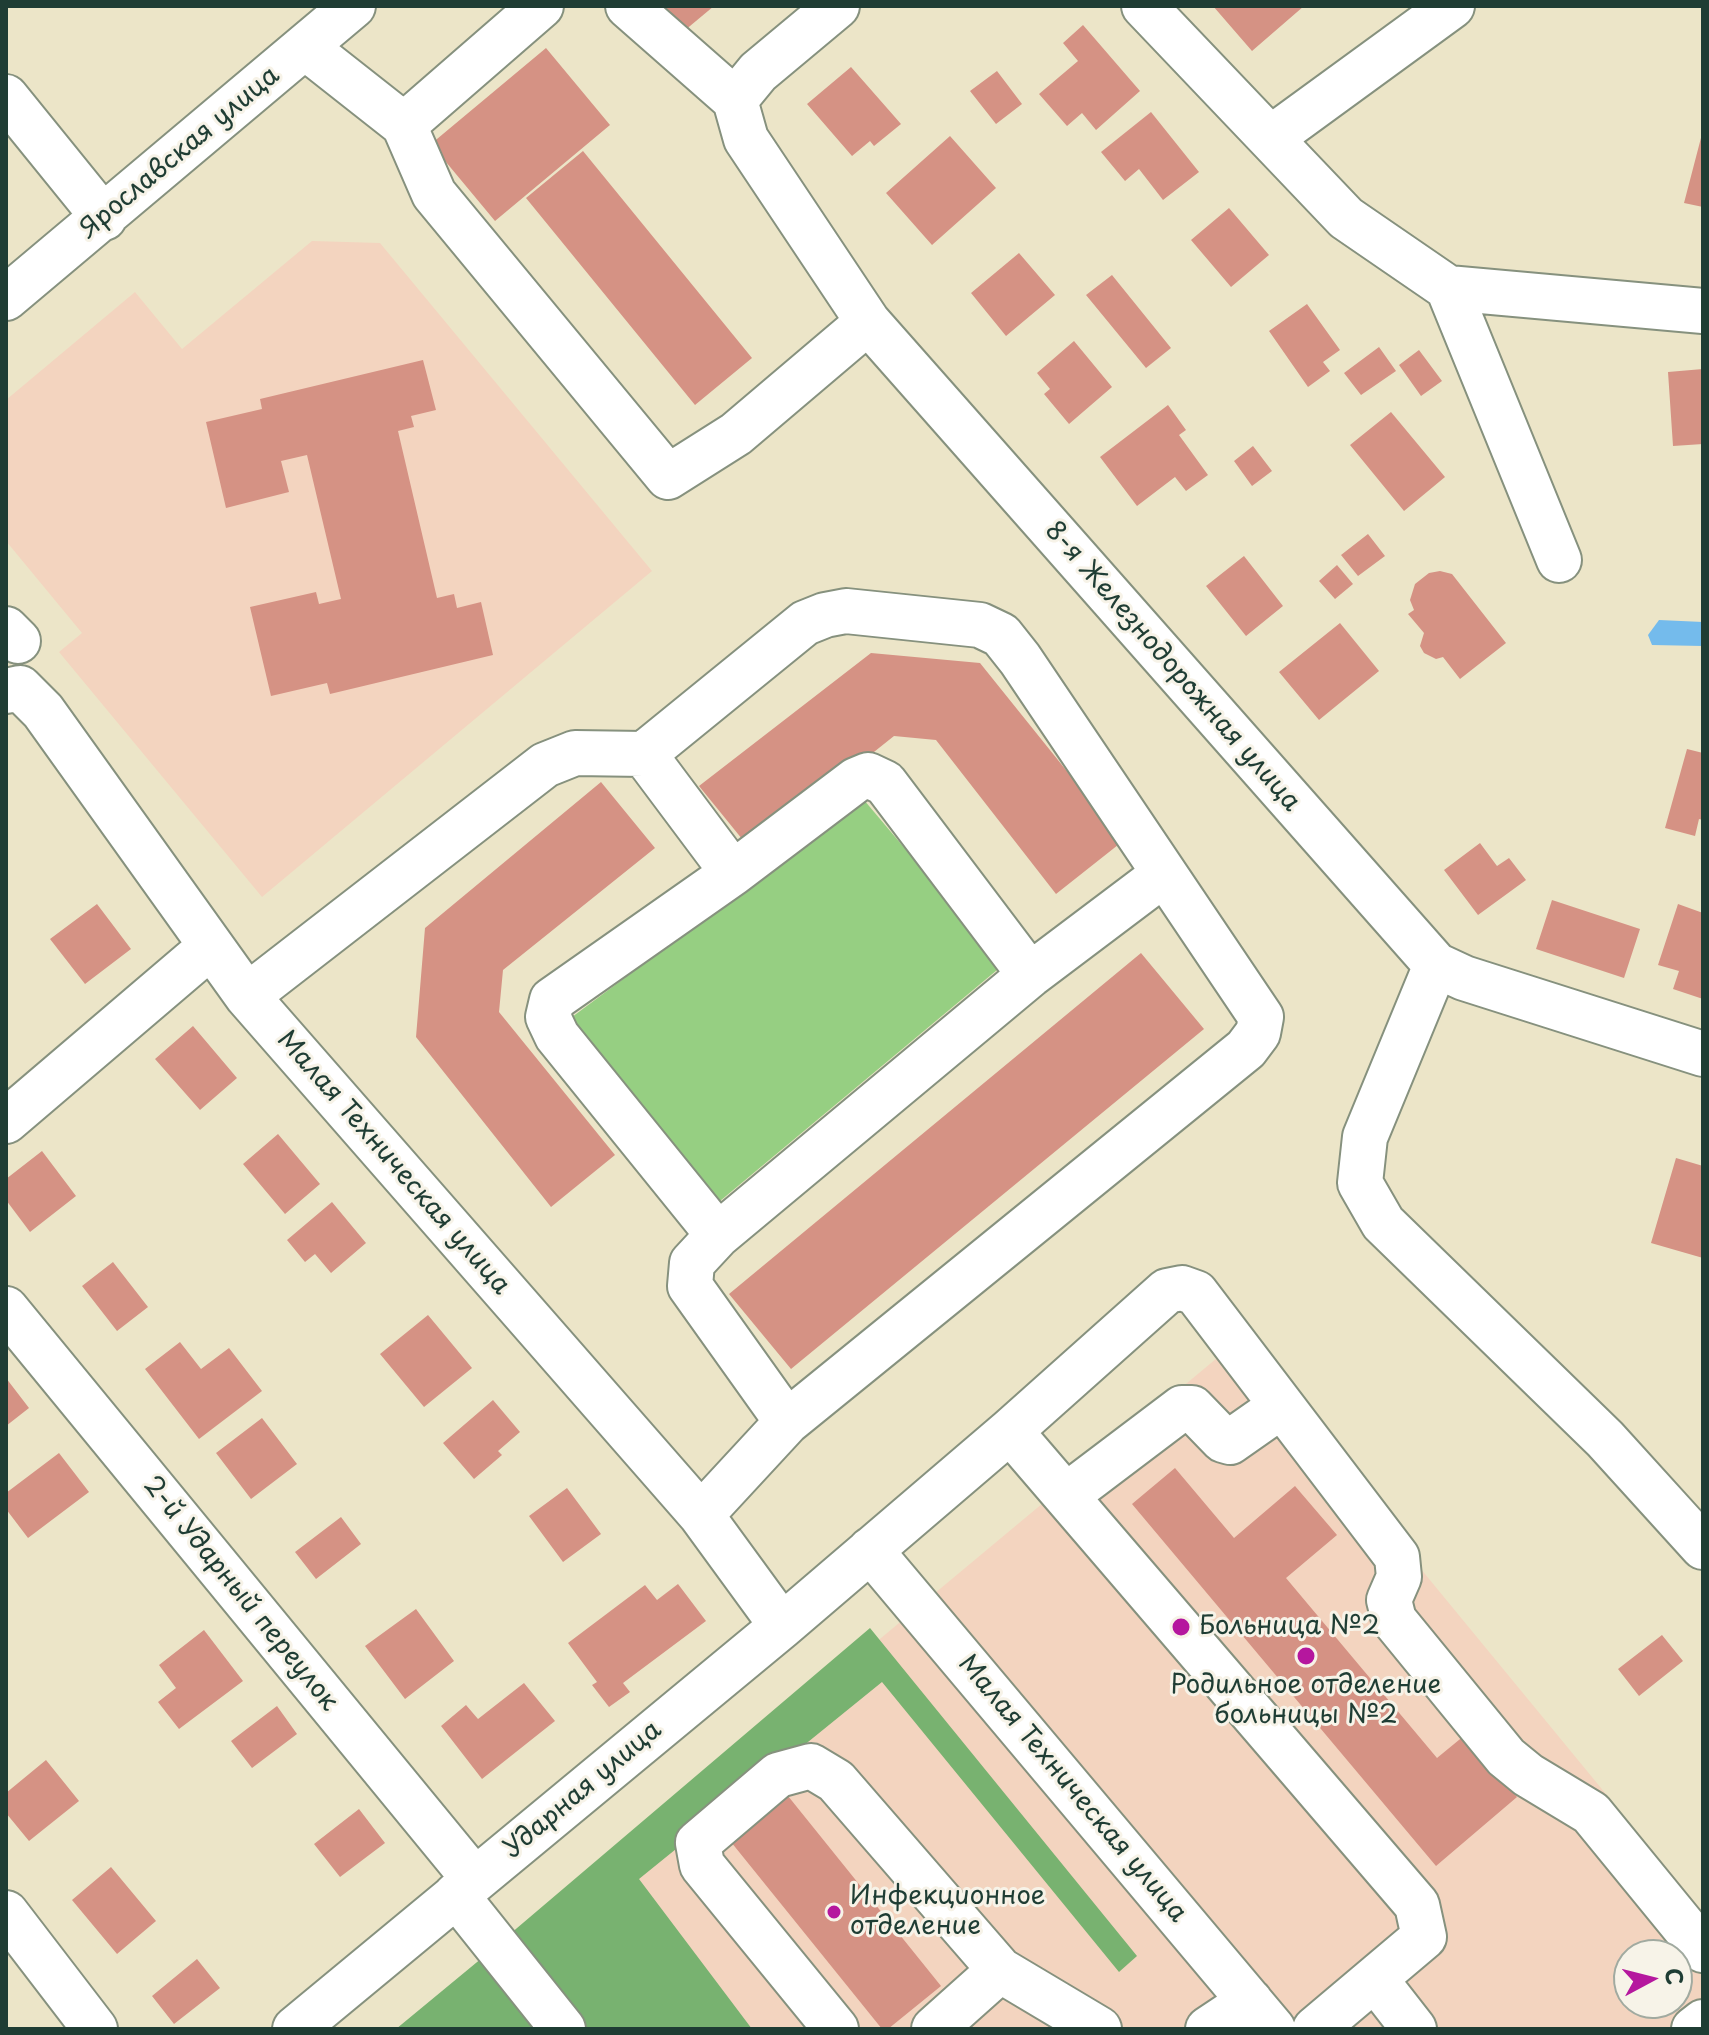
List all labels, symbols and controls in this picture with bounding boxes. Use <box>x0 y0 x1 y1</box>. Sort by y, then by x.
street label: Ярославская улица <box>74 60 286 246</box>
street label: 8-я Железнодорожная улица <box>1038 516 1306 818</box>
street label: Малая Техническая улица <box>270 1025 516 1301</box>
street label: 2-й Ударный переулок <box>136 1471 344 1717</box>
place label: Больница №2 <box>1199 1611 1380 1643</box>
marker: Больница №2 <box>1170 1616 1192 1638</box>
marker: Родильное отделение больницы №2 <box>1295 1645 1317 1667</box>
street label: Малая Техническая улица <box>951 1649 1193 1929</box>
place label: Родильное отделение больницы №2 <box>1171 1670 1441 1732</box>
street label: Ударная улица <box>498 1715 668 1865</box>
place label: Инфекционное отделение <box>850 1881 1045 1942</box>
marker: Инфекционное отделение <box>825 1903 843 1921</box>
north arrow <box>1613 1939 1693 2019</box>
text: С <box>1658 1966 1693 1986</box>

